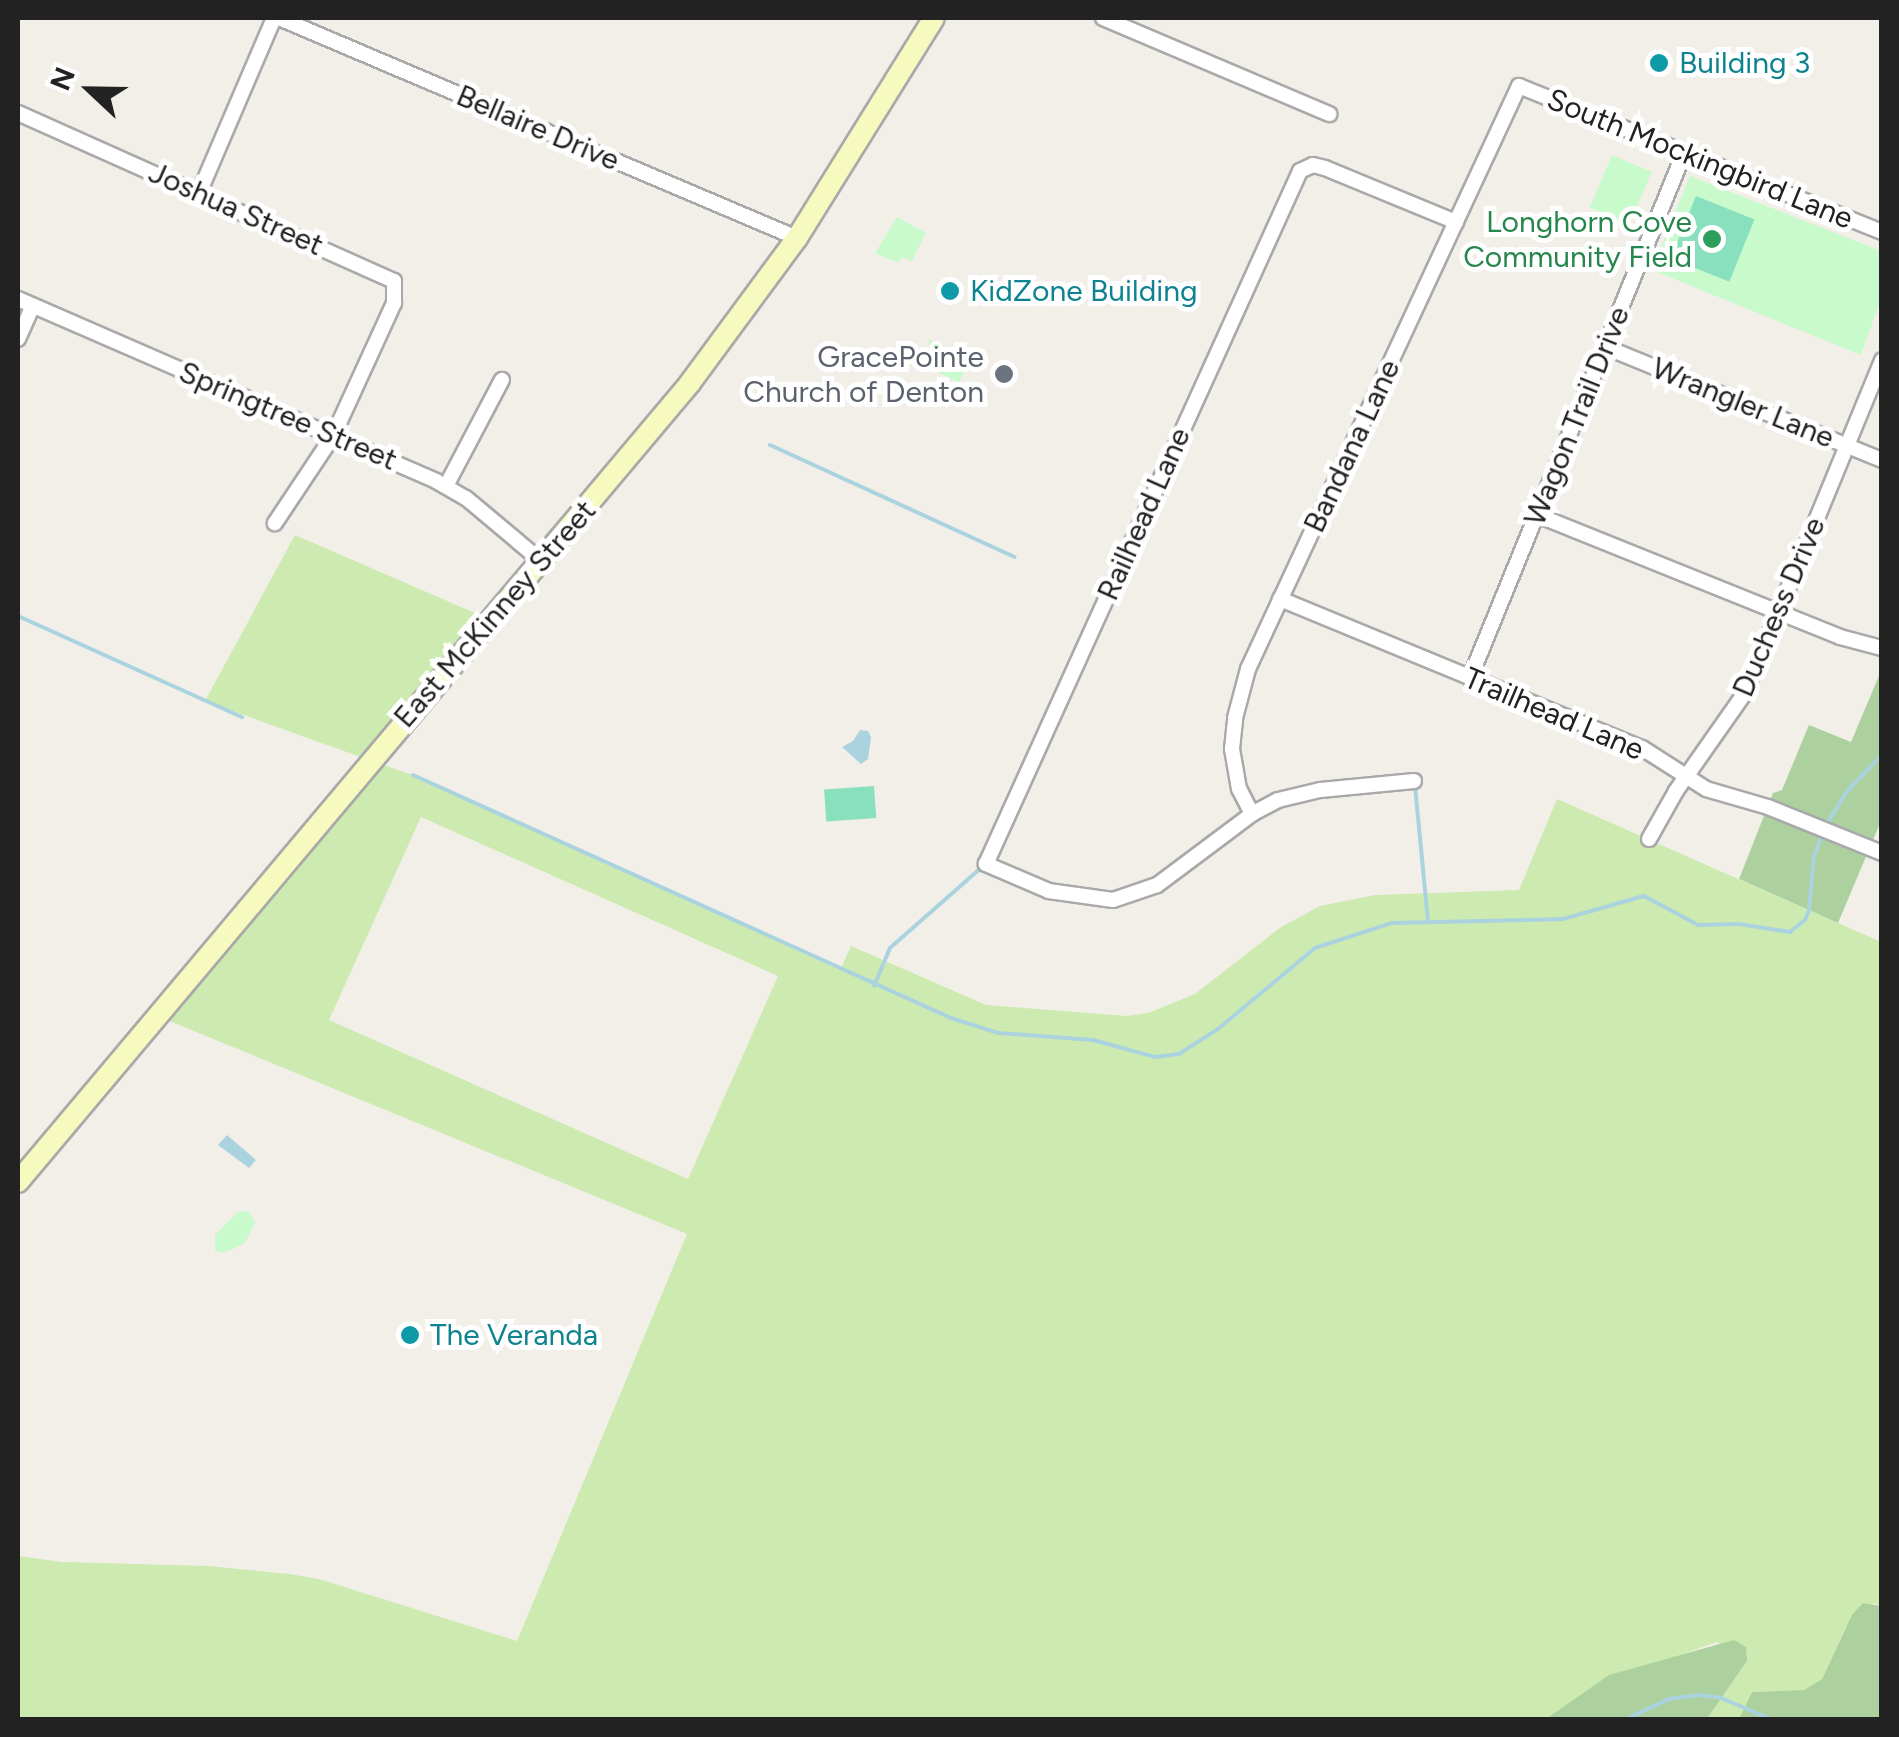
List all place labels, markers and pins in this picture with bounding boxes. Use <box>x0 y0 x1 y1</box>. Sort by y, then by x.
place label: Building 3 <box>1679 45 1810 81</box>
marker: Building 3 <box>1648 52 1670 74</box>
place label: Longhorn Cove Community Field <box>1463 204 1692 274</box>
marker: Longhorn Cove Community Field <box>1701 228 1723 250</box>
place label: KidZone Building <box>970 273 1198 309</box>
marker: KidZone Building <box>939 280 961 302</box>
place label: GracePointe Church of Denton <box>743 339 984 410</box>
marker: GracePointe Church of Denton <box>993 363 1015 385</box>
place label: The Veranda <box>430 1317 598 1353</box>
marker: The Veranda <box>399 1324 421 1346</box>

